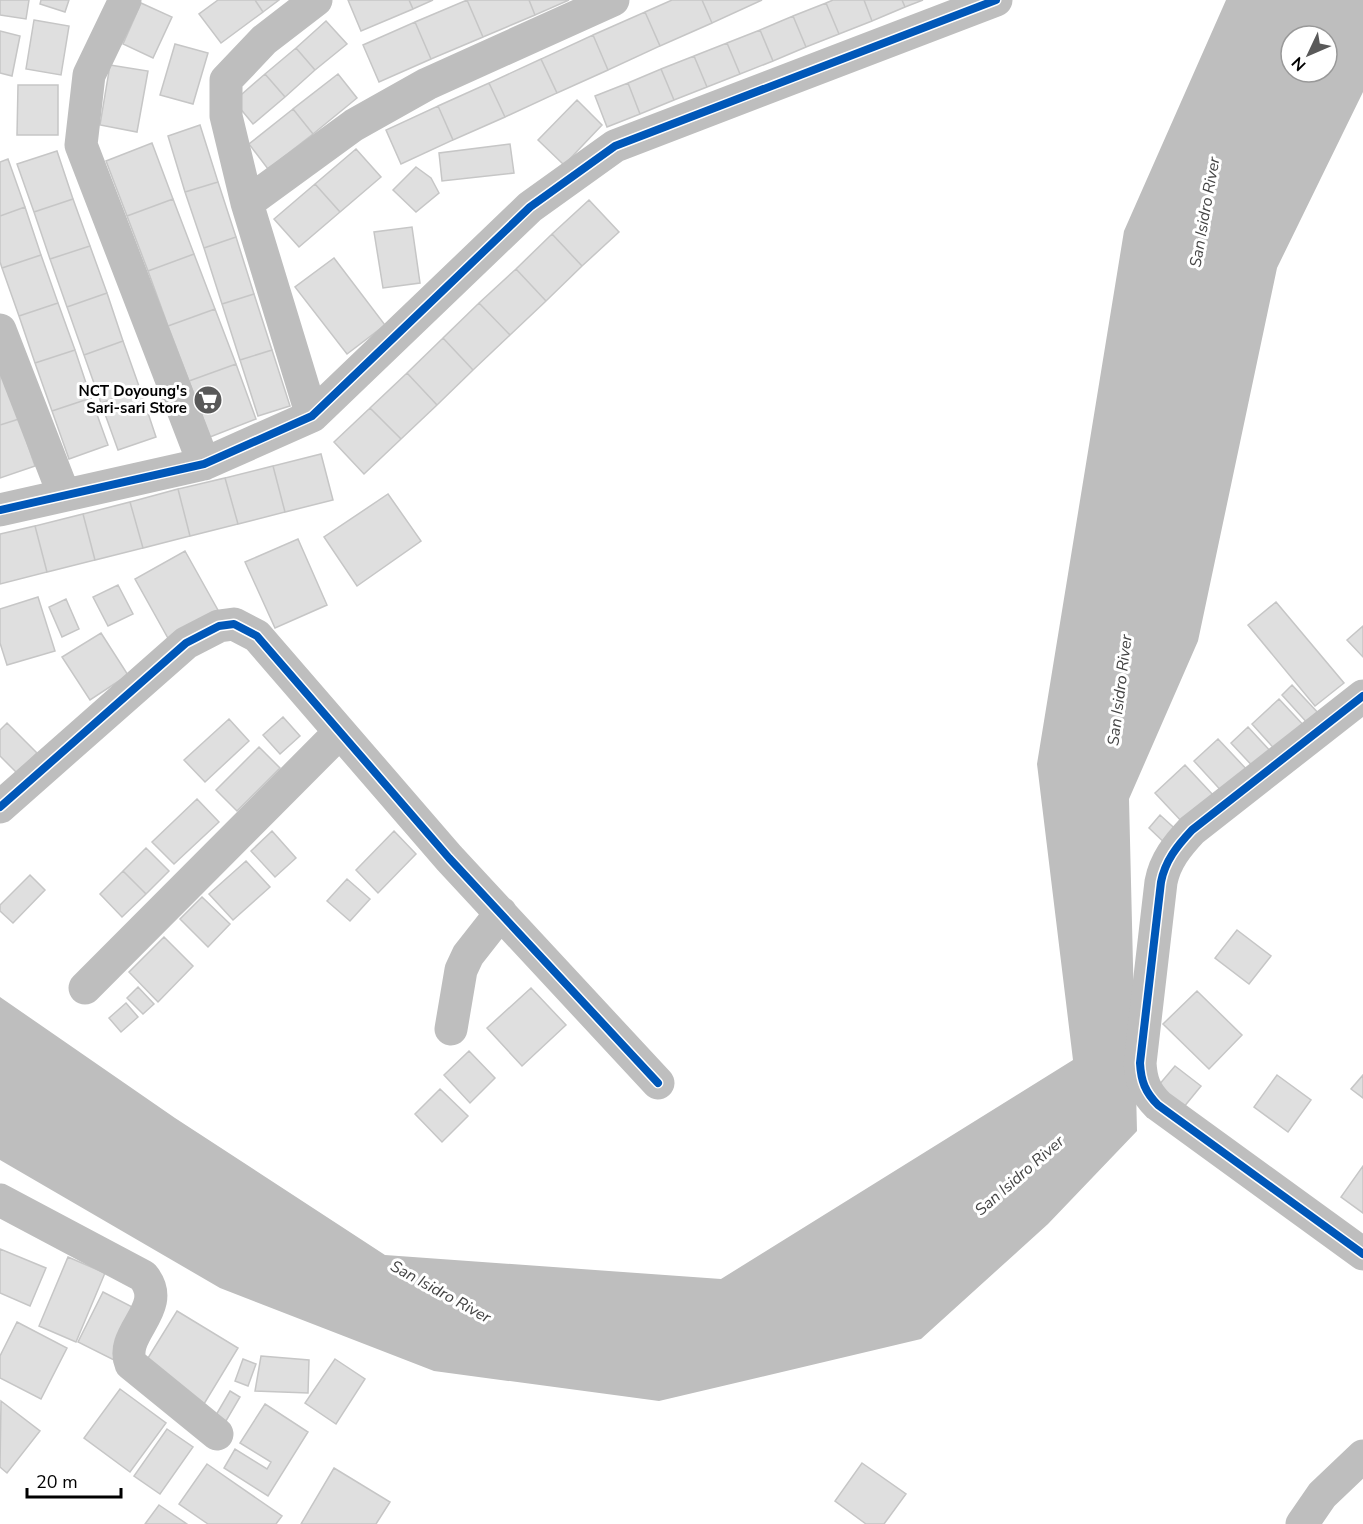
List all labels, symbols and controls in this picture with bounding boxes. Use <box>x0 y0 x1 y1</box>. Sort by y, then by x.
north arrow <box>1279 24 1339 84</box>
text: N <box>1287 52 1311 76</box>
water label: San Isidro River <box>1184 154 1226 269</box>
place label: NCT Doyoung's Sari-sari Store <box>79 381 187 418</box>
supermarket icon: NCT Doyoung's Sari-sari Store <box>192 384 224 416</box>
water label: San Isidro River <box>1102 632 1138 747</box>
water label: San Isidro River <box>970 1130 1070 1221</box>
water label: San Isidro River <box>386 1255 496 1329</box>
scale bar <box>27 1461 122 1499</box>
text: 20 m <box>36 1470 78 1494</box>

